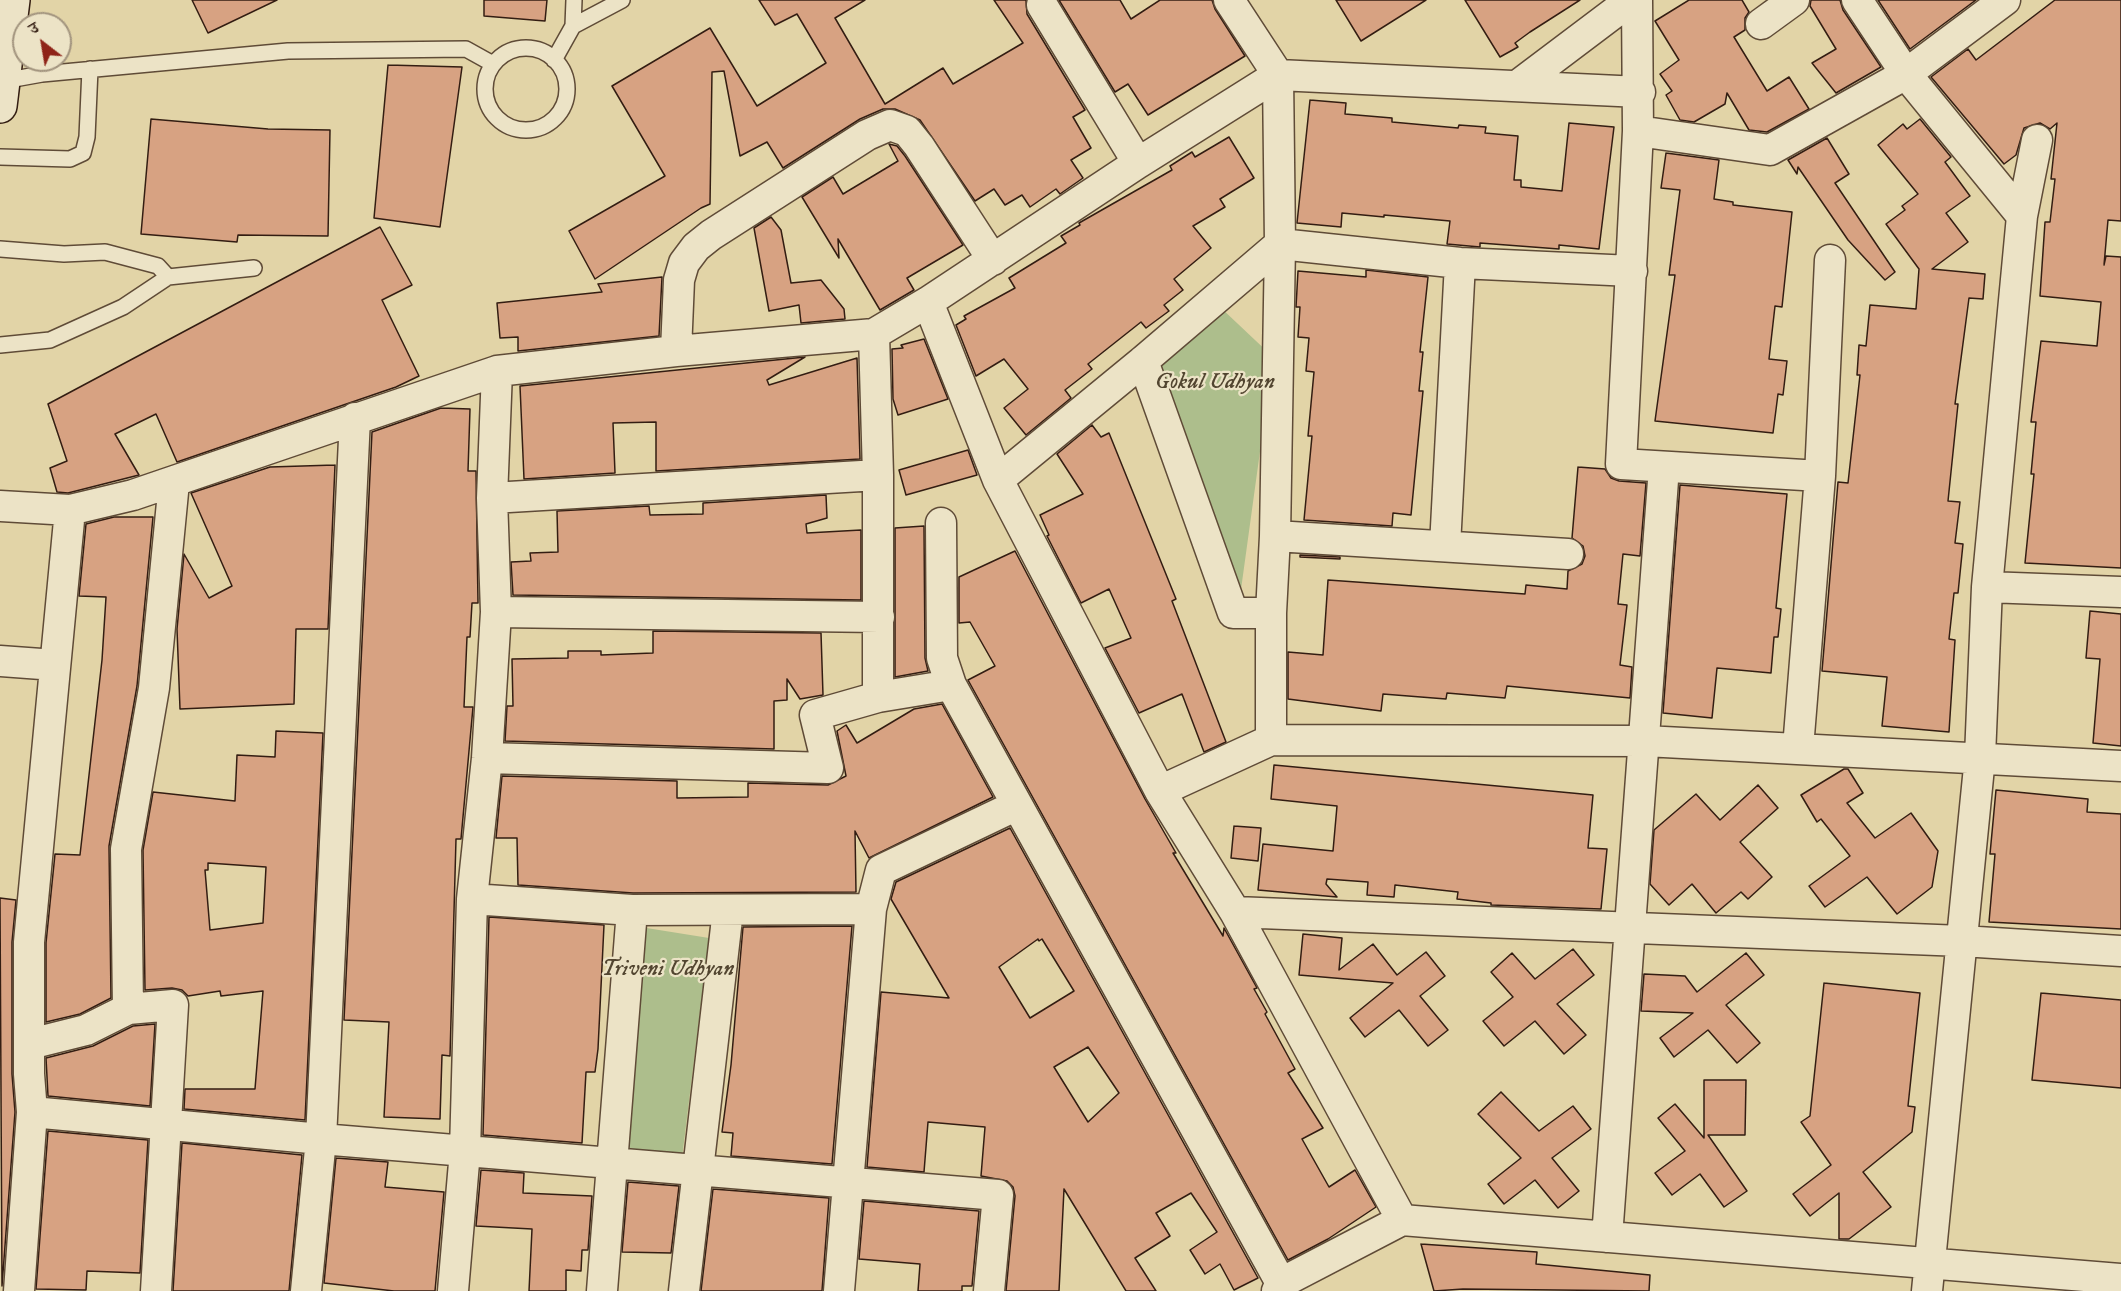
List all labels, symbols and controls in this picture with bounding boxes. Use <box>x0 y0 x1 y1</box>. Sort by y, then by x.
north arrow <box>12 12 72 72</box>
text: उ <box>25 18 42 39</box>
park label: Gokul Udhyan <box>1155 370 1275 396</box>
park label: Triveni Udhyan <box>602 957 734 983</box>

